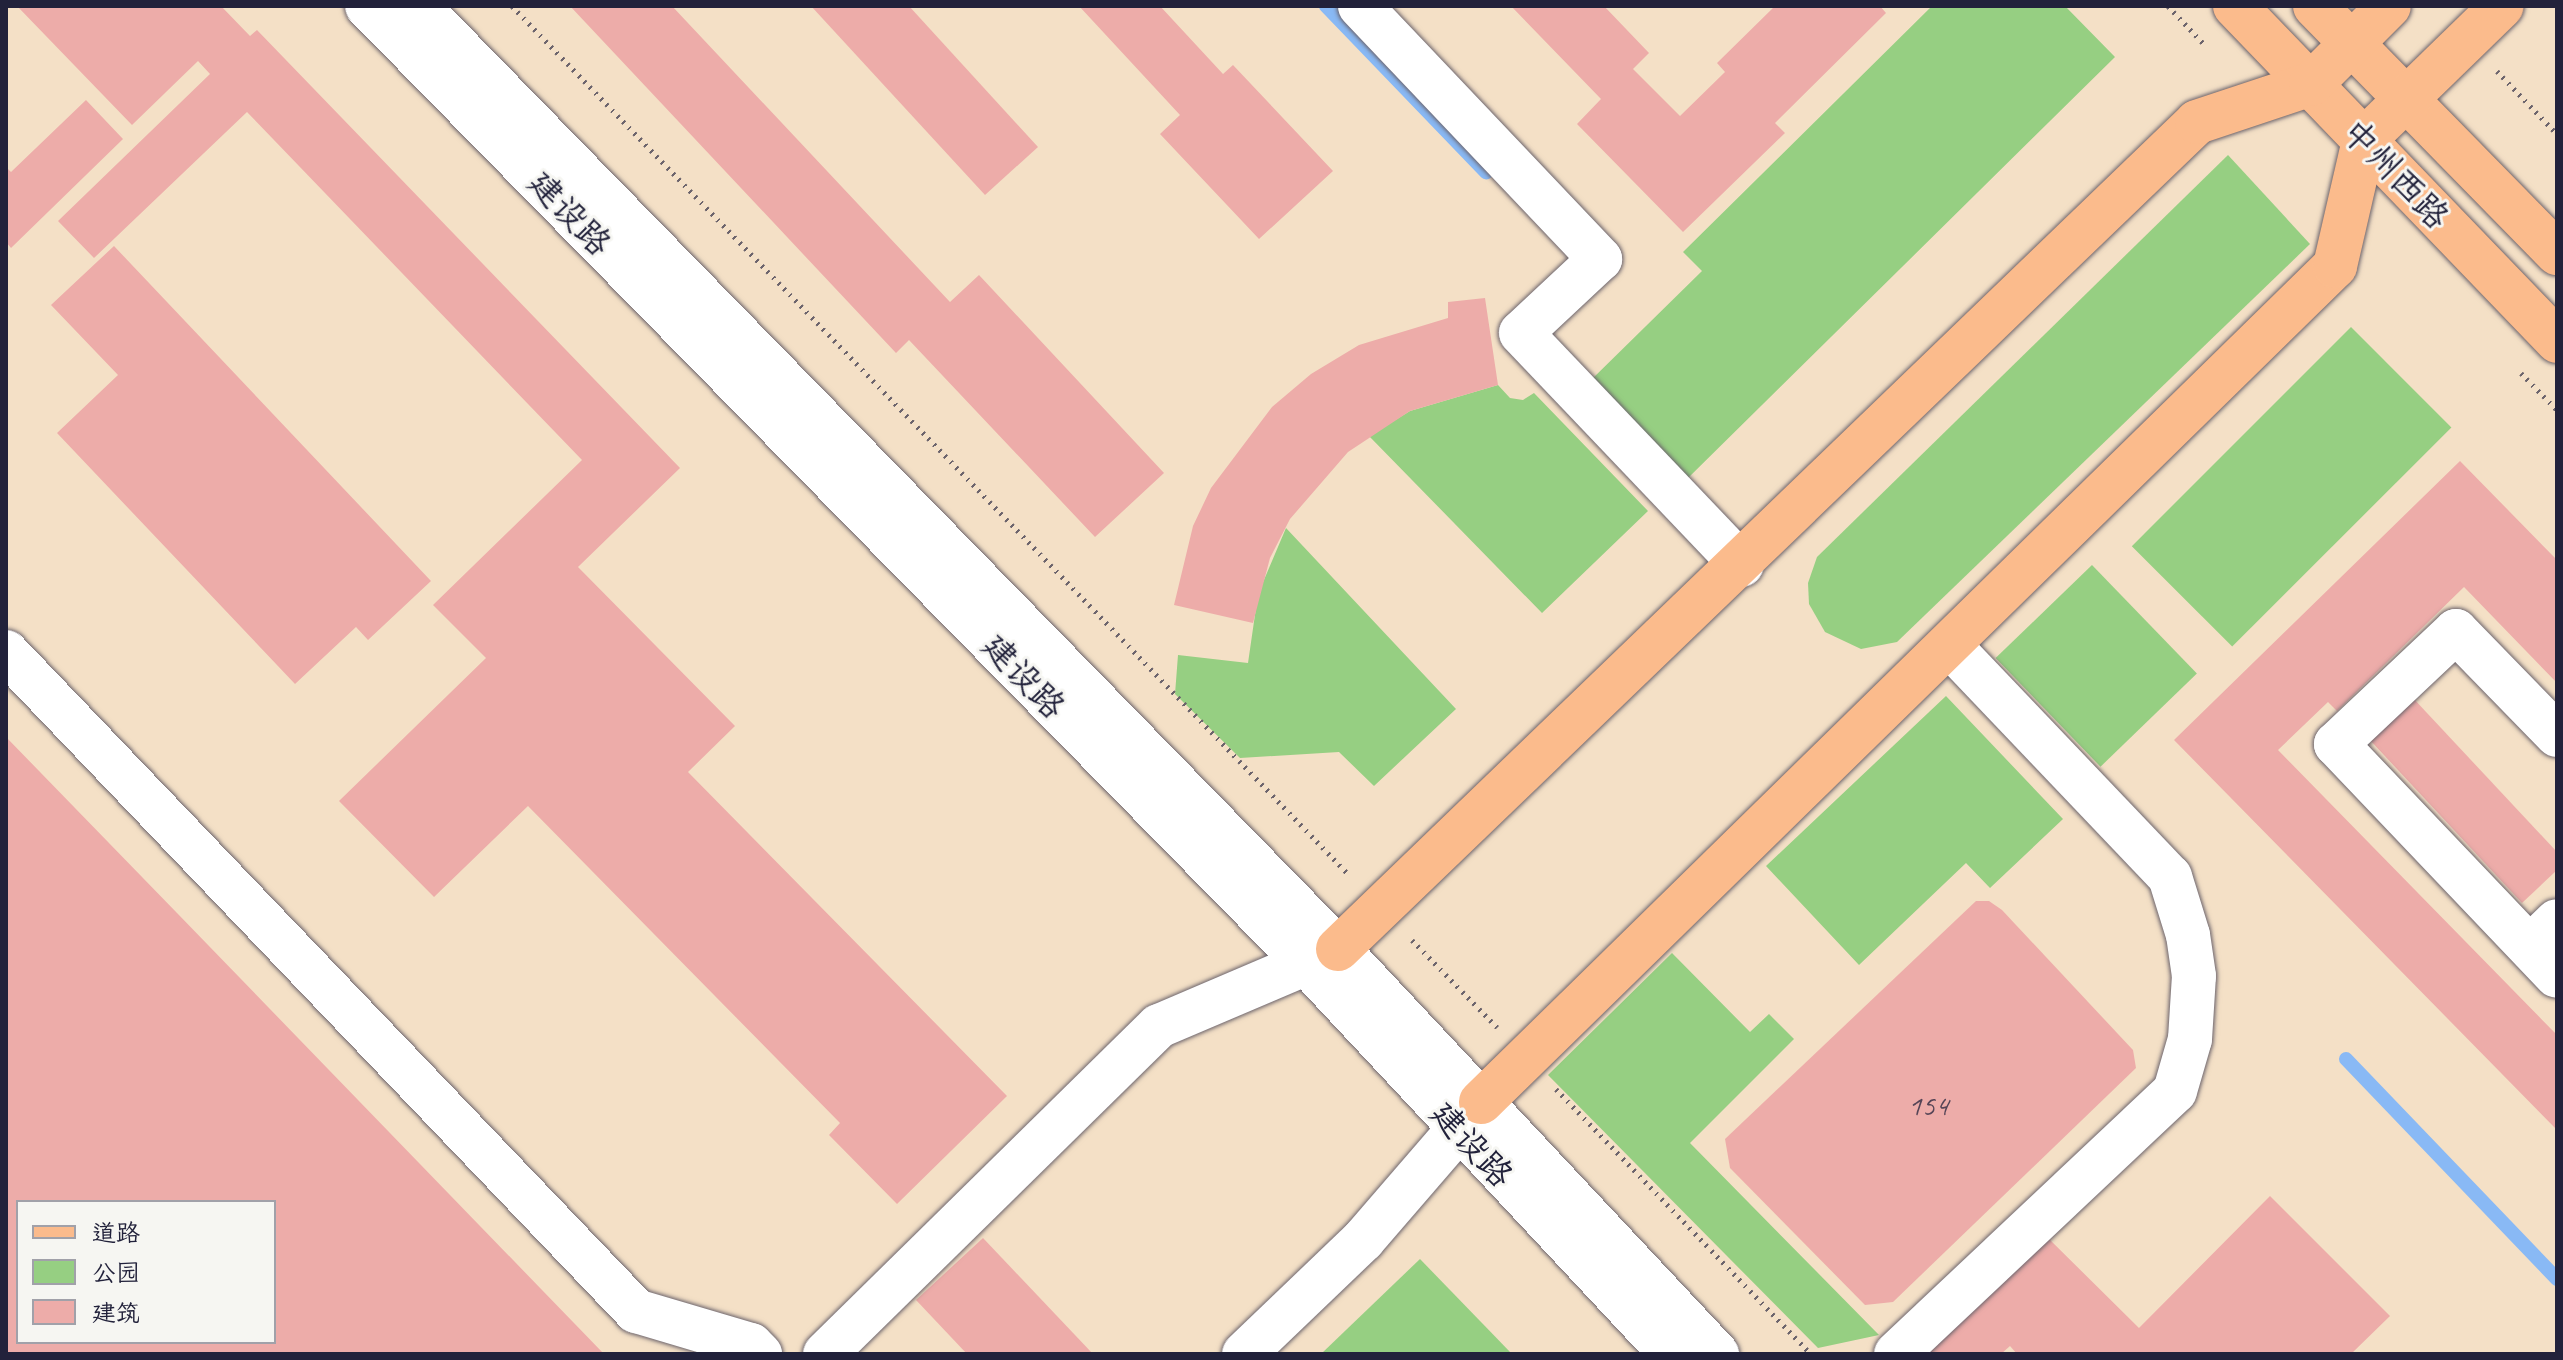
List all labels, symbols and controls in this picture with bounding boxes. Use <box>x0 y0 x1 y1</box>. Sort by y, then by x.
street label: 中州西路 <box>2334 111 2458 237</box>
street label: 建设路 <box>520 162 620 264</box>
street label: 建设路 <box>974 625 1074 727</box>
house number: 154 <box>1908 1087 1948 1123</box>
street label: 建设路 <box>1422 1093 1522 1195</box>
legend <box>16 1200 276 1344</box>
text: 道路 <box>92 1218 140 1248</box>
text: 公园 <box>92 1258 140 1288</box>
text: 建筑 <box>92 1298 140 1328</box>

